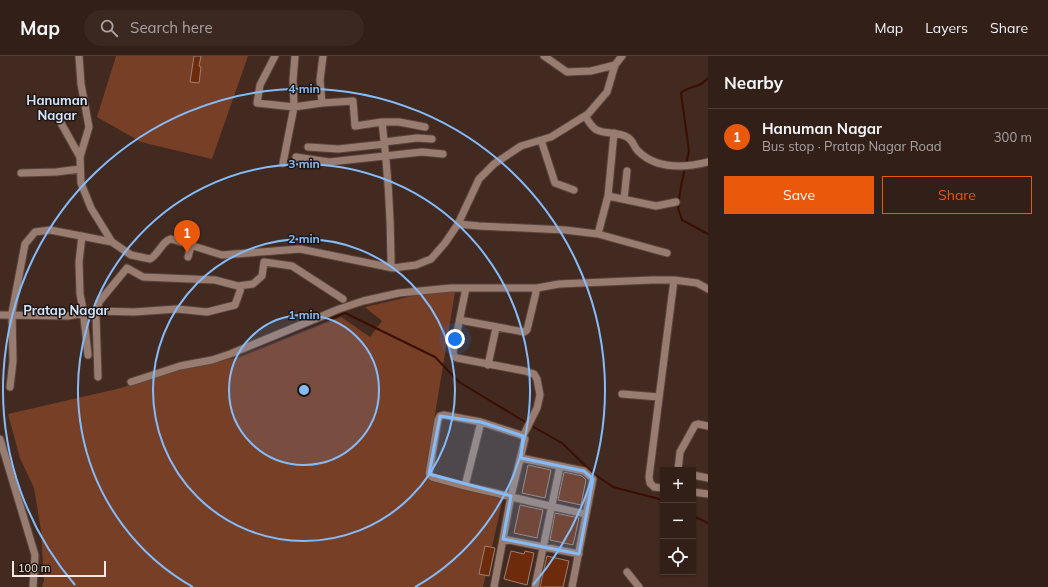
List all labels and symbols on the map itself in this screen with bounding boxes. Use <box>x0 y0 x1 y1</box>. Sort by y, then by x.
text: 4 min <box>288 81 320 96</box>
district label: Hanuman Nagar <box>26 92 88 123</box>
text: 3 min <box>288 156 320 171</box>
pin: 1 <box>174 220 200 253</box>
text: 2 min <box>288 231 320 246</box>
district label: Pratap Nagar <box>23 302 110 318</box>
text: 1 min <box>288 307 320 322</box>
your location <box>445 329 465 349</box>
centre of rings <box>297 383 311 397</box>
scale bar <box>12 559 106 578</box>

